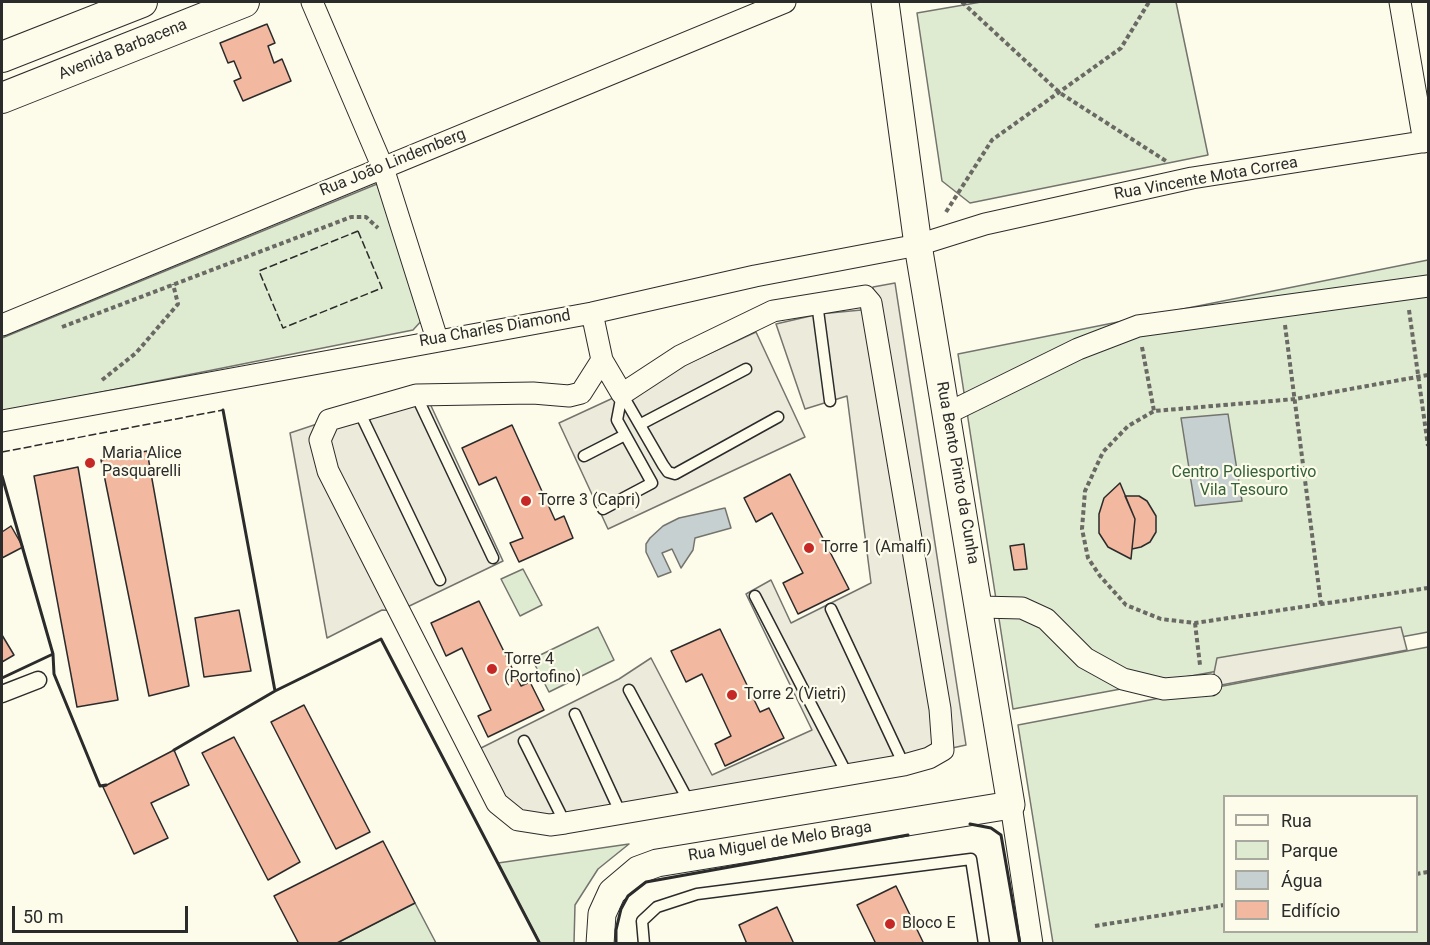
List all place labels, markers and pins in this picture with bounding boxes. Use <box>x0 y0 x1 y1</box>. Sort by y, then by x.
place label: Maria Alice Pasquarelli <box>102 444 182 482</box>
marker: Maria Alice Pasquarelli <box>83 456 97 470</box>
place label: Torre 3 (Capri) <box>538 491 640 511</box>
marker: Torre 3 (Capri) <box>519 494 533 508</box>
place label: Torre 1 (Amalfi) <box>821 538 932 558</box>
marker: Torre 1 (Amalfi) <box>802 541 816 555</box>
place label: Torre 4 (Portofino) <box>504 650 581 688</box>
marker: Torre 4 (Portofino) <box>485 662 499 676</box>
place label: Torre 2 (Vietri) <box>744 685 846 705</box>
marker: Torre 2 (Vietri) <box>725 688 739 702</box>
place label: Bloco E <box>902 914 956 934</box>
marker: Bloco E <box>883 917 897 931</box>

